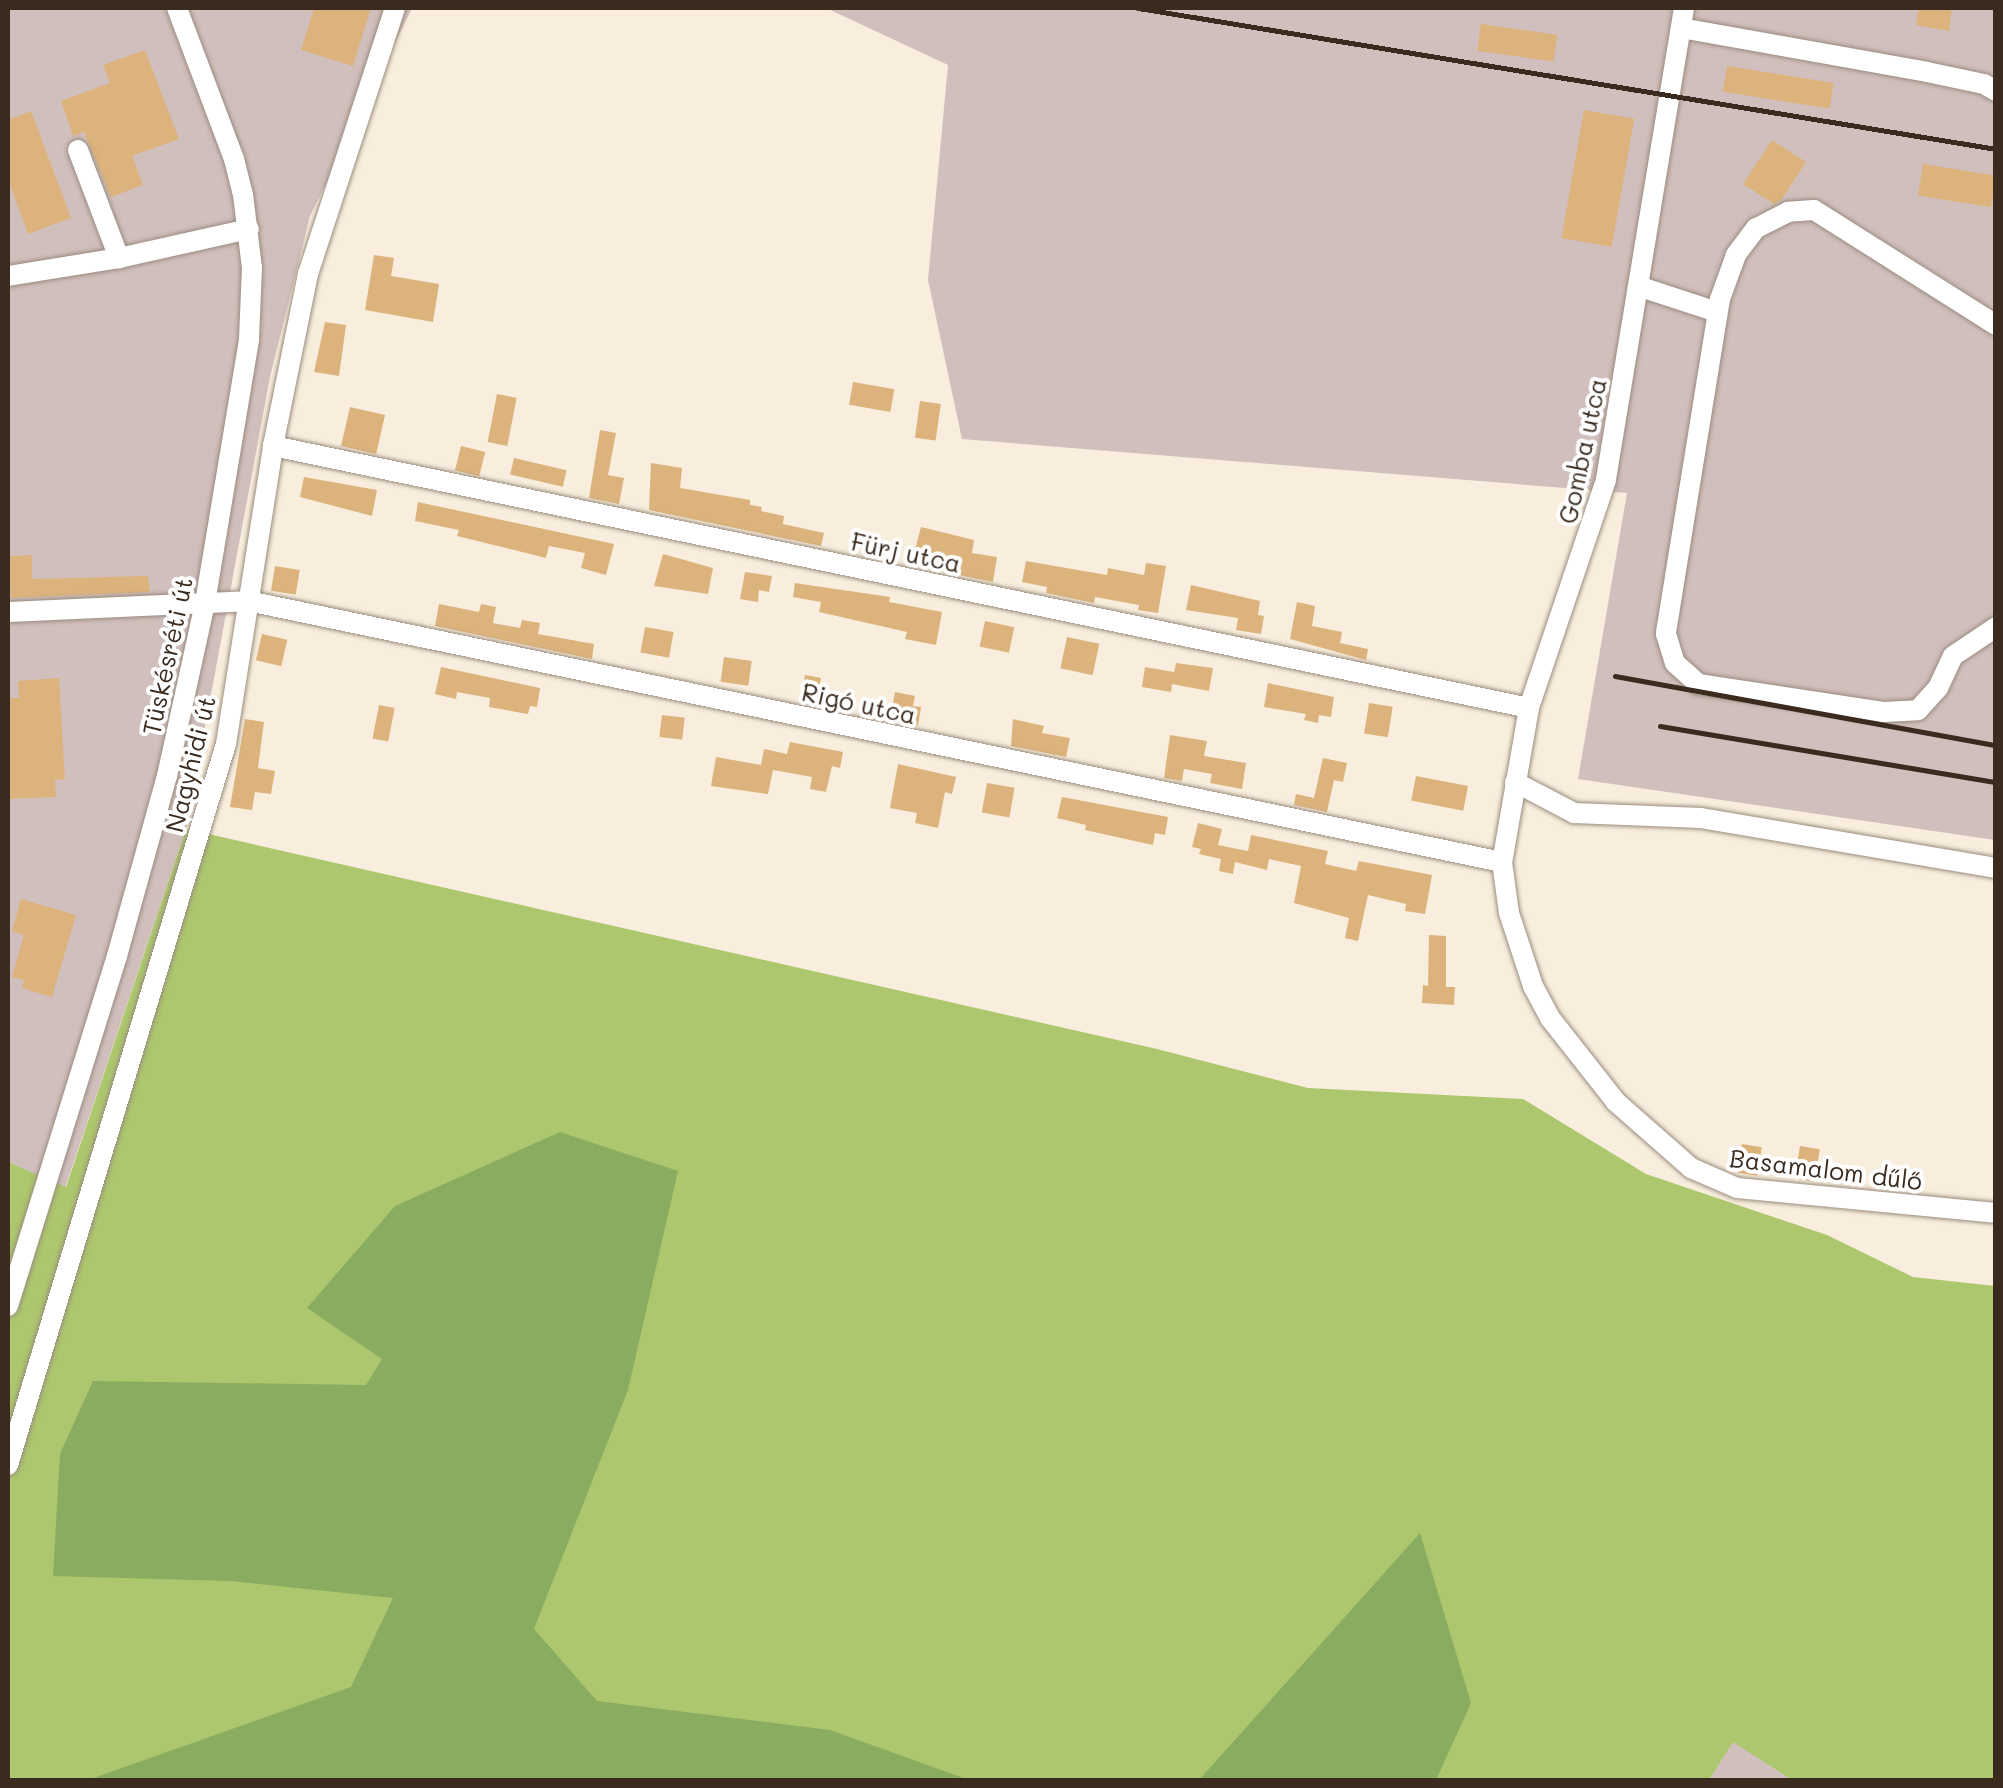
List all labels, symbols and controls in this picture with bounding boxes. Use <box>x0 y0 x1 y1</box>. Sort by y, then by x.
street label: Gomba utca <box>1552 376 1612 526</box>
street label: Fürj utca <box>848 526 964 578</box>
street label: Tüskésréti út <box>136 574 198 738</box>
street label: Rigó utca <box>799 676 919 730</box>
street label: Nagyhidi út <box>159 693 221 835</box>
street label: Basamalom dűlő <box>1728 1142 1924 1196</box>

